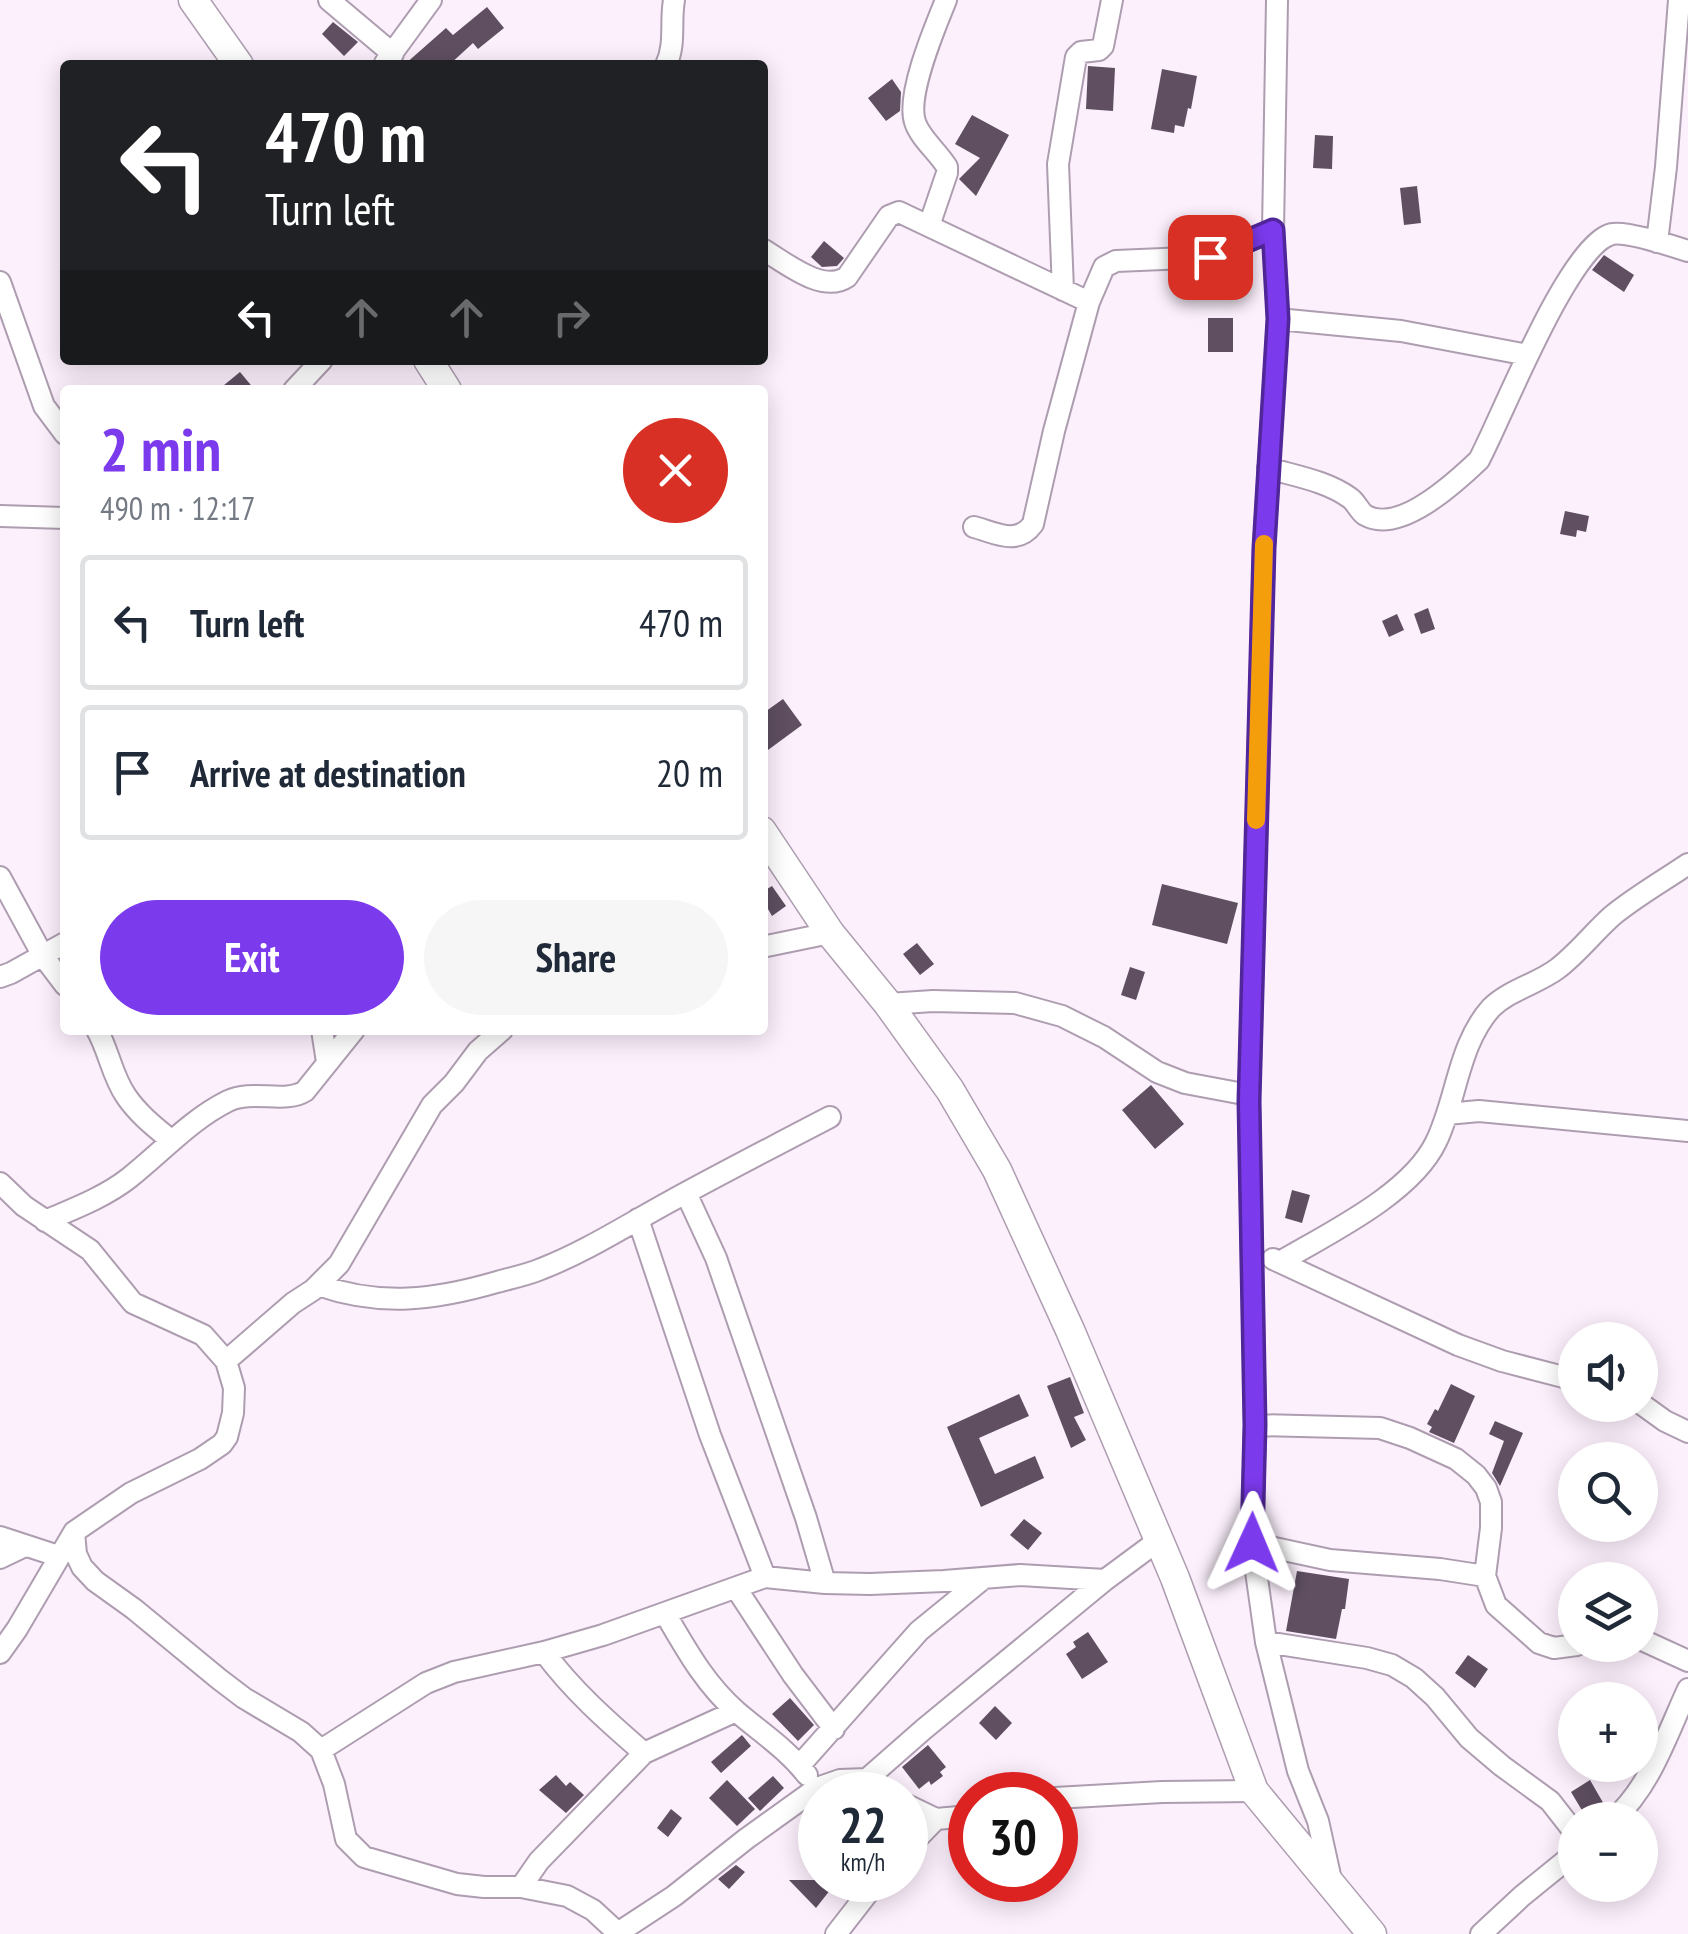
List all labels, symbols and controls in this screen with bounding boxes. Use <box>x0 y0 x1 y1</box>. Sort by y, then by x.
text: 470 m <box>265 91 426 181</box>
icon: left <box>100 100 230 230</box>
text: Turn left <box>265 179 395 237</box>
pin <box>1168 215 1253 300</box>
icon: arrive <box>1183 230 1238 285</box>
icon: left <box>229 290 284 345</box>
icon: ahead <box>334 290 389 345</box>
icon: ahead <box>439 290 494 345</box>
icon: right <box>544 290 599 345</box>
text: 2 min <box>100 410 221 488</box>
button: close <box>623 418 728 523</box>
text: 490 m · 12:17 <box>100 487 255 529</box>
icon: left <box>105 595 160 650</box>
text: Turn left <box>190 598 304 647</box>
text: 470 m <box>639 598 723 647</box>
icon: arrive <box>105 745 160 800</box>
text: Arrive at destination <box>190 748 466 797</box>
text: 20 m <box>656 748 723 797</box>
button: Exit <box>100 900 404 1015</box>
button: Share <box>424 900 728 1015</box>
map controls <box>1558 1322 1658 1902</box>
button: sound <box>1558 1322 1658 1422</box>
button: search <box>1558 1442 1658 1542</box>
position arrow <box>1200 1491 1304 1595</box>
button: layers <box>1558 1562 1658 1662</box>
button: + <box>1558 1682 1658 1782</box>
speed limit sign: 30 <box>948 1772 1078 1902</box>
text: 22 <box>839 1792 887 1857</box>
button: − <box>1558 1802 1658 1902</box>
text: km/h <box>841 1846 885 1878</box>

